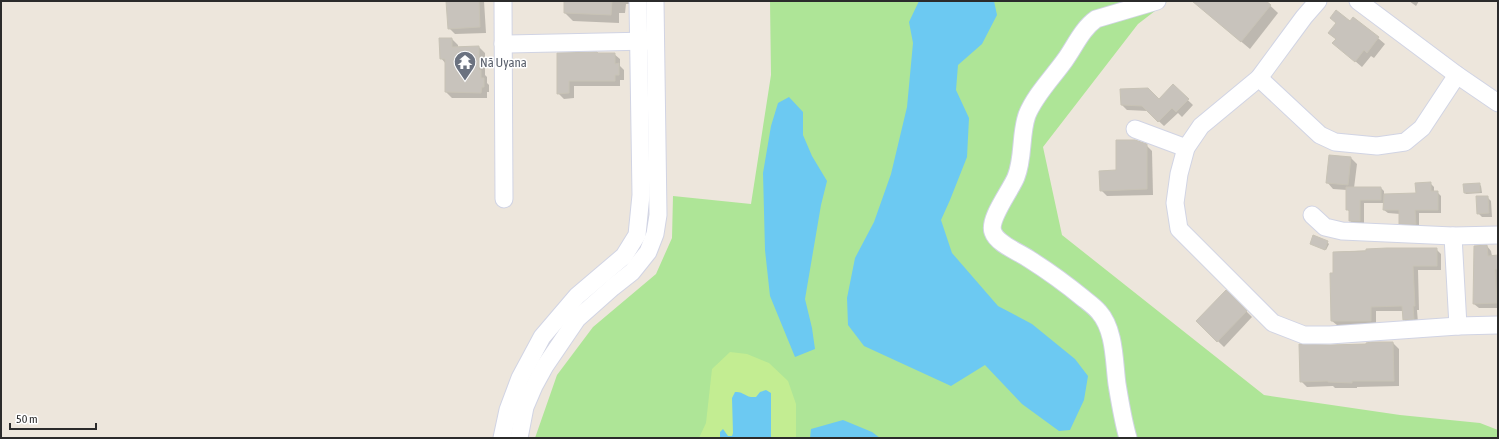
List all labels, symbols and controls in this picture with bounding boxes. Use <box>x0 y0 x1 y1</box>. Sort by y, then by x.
temple icon: Nā Uyana <box>452 49 478 82</box>
place label: Nā Uyana <box>480 55 527 70</box>
scale bar <box>10 405 96 431</box>
text: 50 m <box>16 412 38 426</box>

